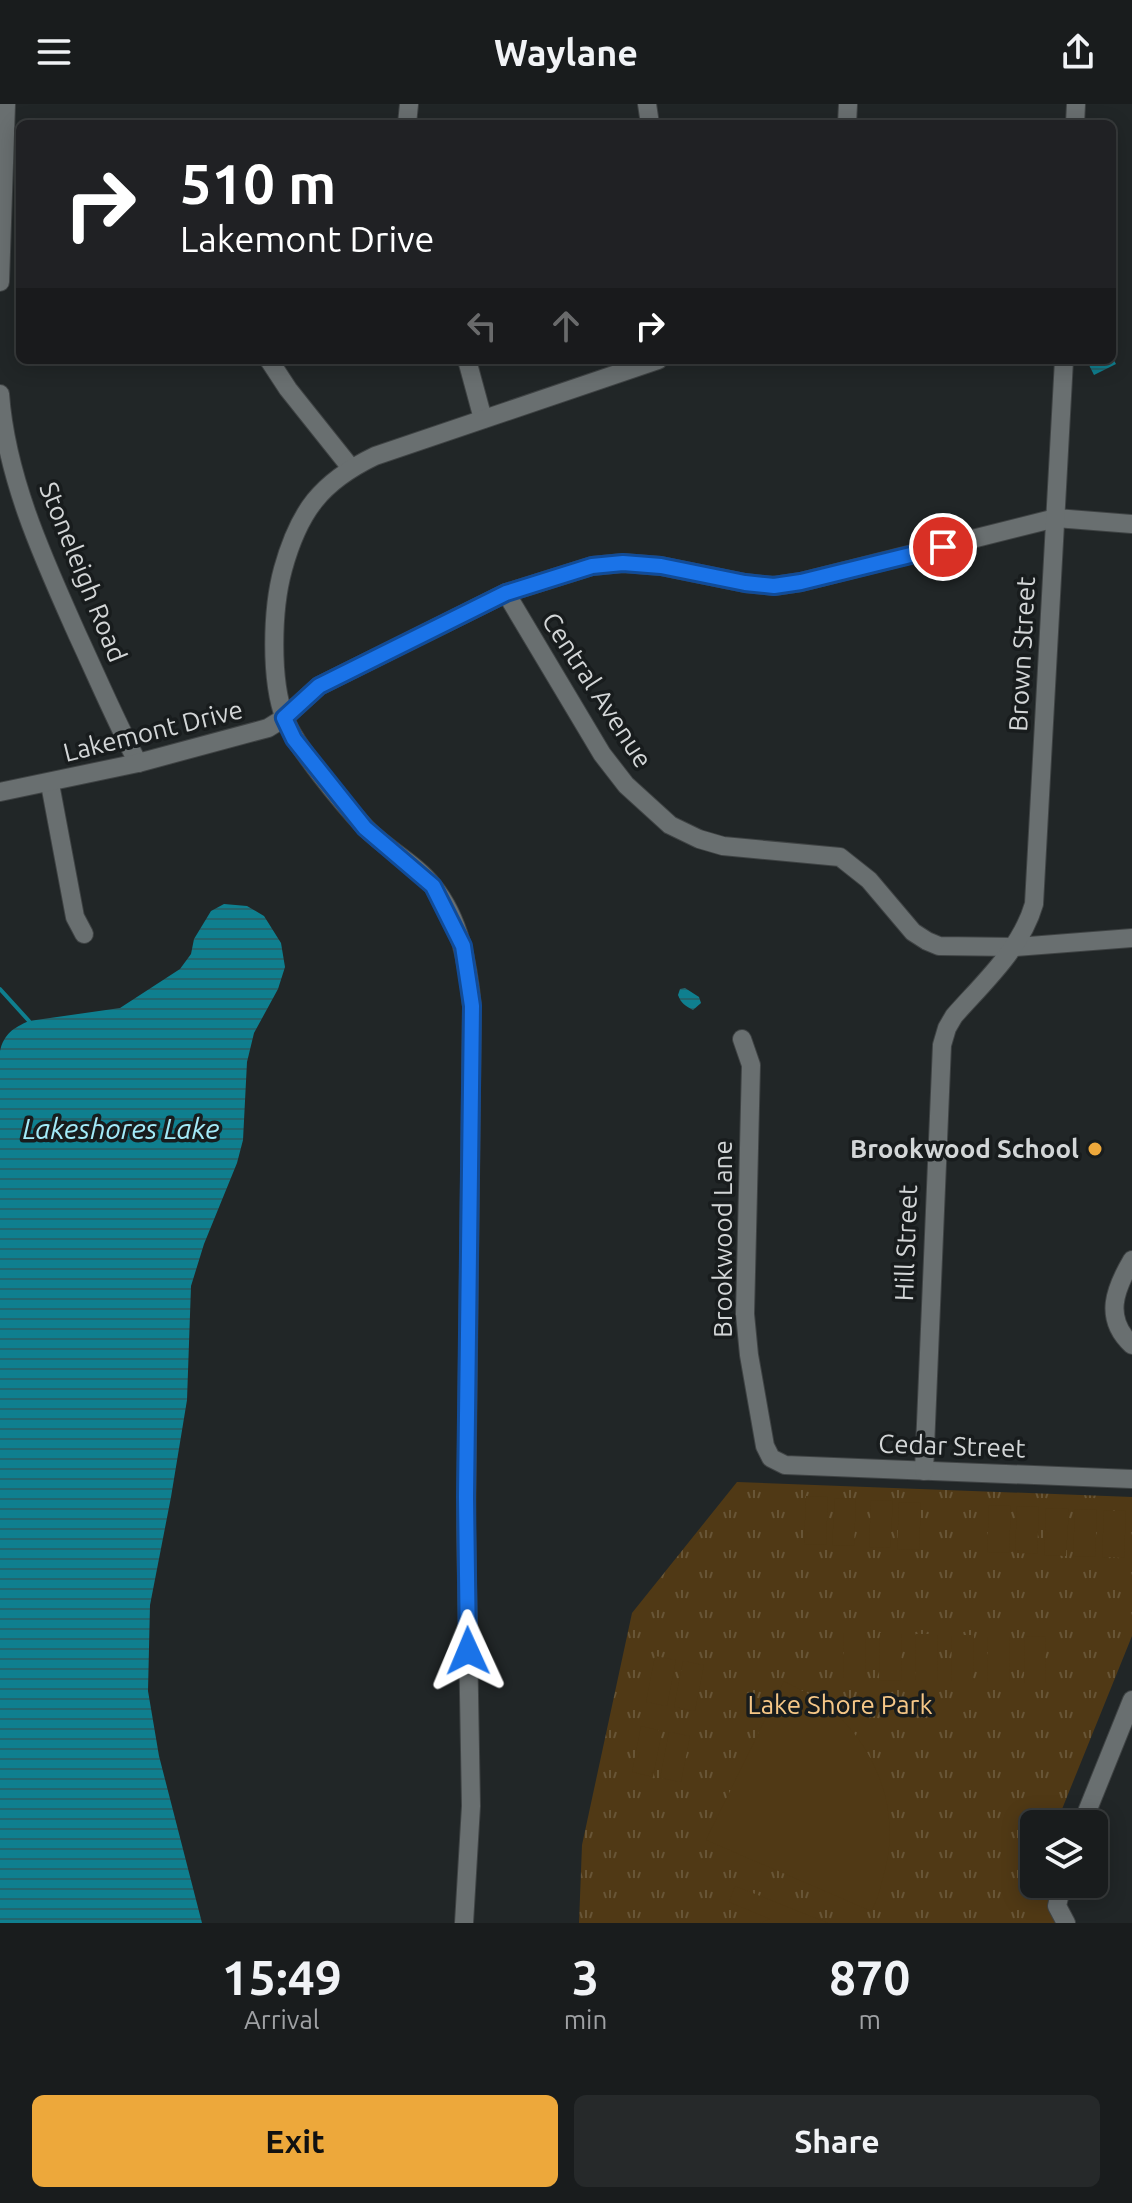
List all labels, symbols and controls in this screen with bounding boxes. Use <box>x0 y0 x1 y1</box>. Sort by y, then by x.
icon: menu <box>32 30 76 74</box>
icon: share <box>1056 30 1100 74</box>
text: Waylane <box>494 32 638 73</box>
icon: right <box>48 152 152 256</box>
text: 510 m <box>180 152 336 215</box>
text: Lakemont Drive <box>180 218 434 259</box>
icon: left <box>460 304 504 348</box>
icon: ahead <box>544 304 588 348</box>
icon: right <box>628 304 672 348</box>
street label: Stoneleigh Road <box>34 478 133 666</box>
pin <box>909 513 977 581</box>
icon: arrive <box>921 525 965 569</box>
street label: Brown Street <box>1003 576 1040 732</box>
street label: Central Avenue <box>537 607 658 773</box>
street label: Lakemont Drive <box>60 694 246 767</box>
water label: Lakeshores Lake <box>23 1113 219 1144</box>
place label: Brookwood School <box>850 1134 1079 1163</box>
street label: Brookwood Lane <box>708 1140 737 1338</box>
marker: Brookwood School <box>1086 1140 1104 1158</box>
street label: Hill Street <box>889 1184 922 1302</box>
street label: Cedar Street <box>878 1428 1026 1463</box>
position arrow <box>426 1609 510 1693</box>
park label: Lake Shore Park <box>747 1690 933 1719</box>
map controls <box>1020 1810 1108 1898</box>
button: layers <box>1020 1810 1108 1898</box>
text: 15:49 <box>222 1950 342 2004</box>
text: 3 <box>572 1950 599 2004</box>
text: 870 <box>829 1950 910 2004</box>
text: Arrival <box>244 2005 320 2034</box>
text: min <box>564 2005 607 2034</box>
text: m <box>858 2005 881 2034</box>
button: Exit <box>32 2095 558 2187</box>
button: Share <box>574 2095 1100 2187</box>

